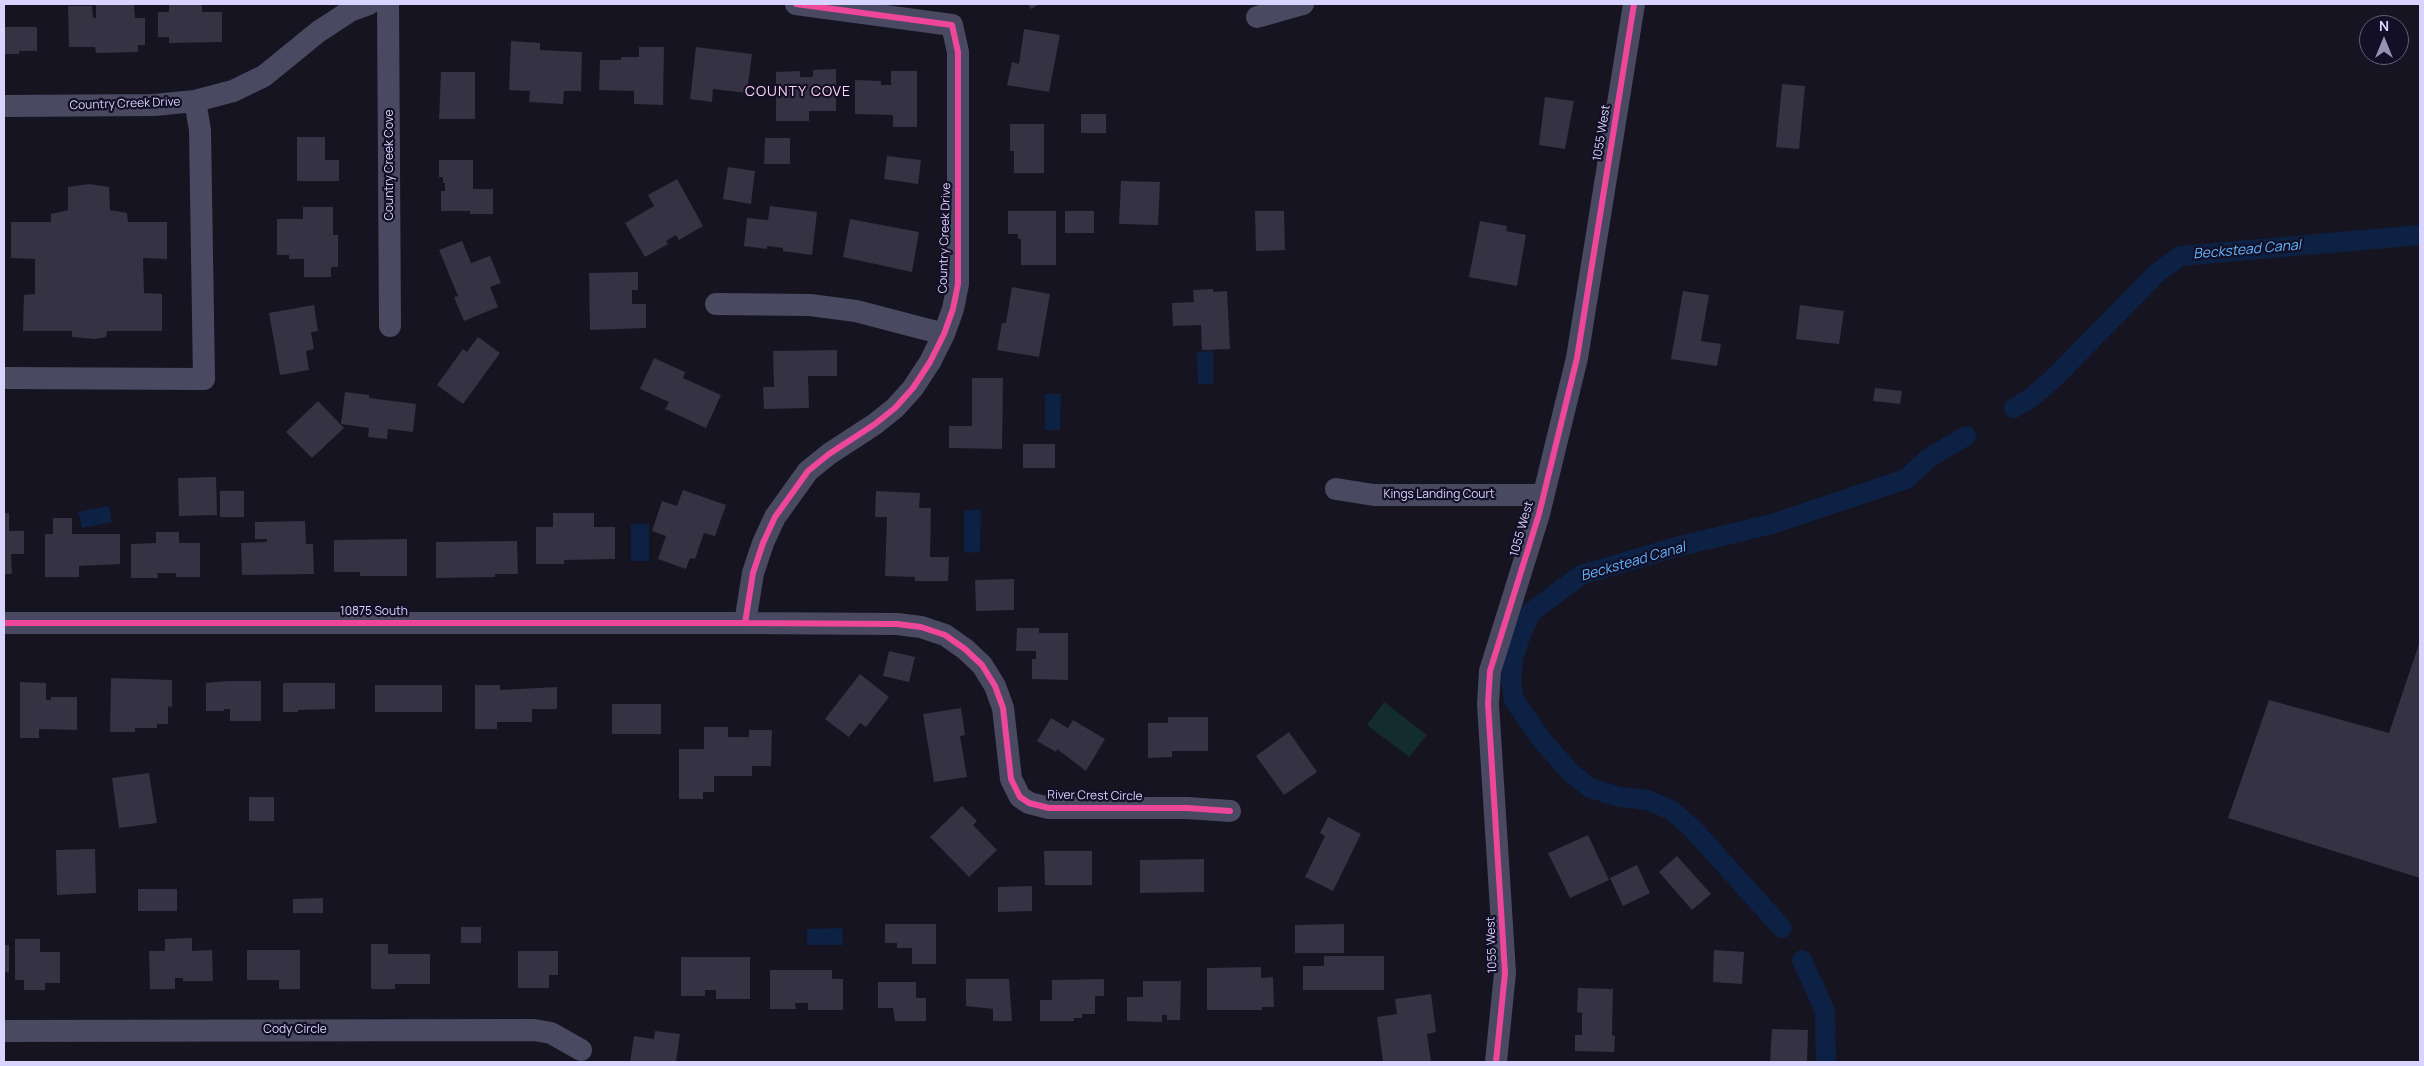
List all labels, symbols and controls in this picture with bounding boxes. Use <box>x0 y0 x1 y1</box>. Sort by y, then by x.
north arrow <box>2359 15 2409 65</box>
text: N <box>2379 16 2389 35</box>
district label: COUNTY COVE <box>744 84 852 100</box>
street label: Country Creek Drive <box>69 95 181 113</box>
street label: 1055 West <box>1590 104 1614 162</box>
street label: Country Creek Cove <box>383 109 397 221</box>
street label: Country Creek Drive <box>936 182 954 294</box>
water label: Beckstead Canal <box>2192 237 2302 263</box>
street label: Kings Landing Court <box>1383 488 1495 502</box>
street label: 1055 West <box>1507 500 1537 558</box>
water label: Beckstead Canal <box>1579 539 1687 585</box>
street label: 10875 South <box>340 605 408 619</box>
street label: River Crest Circle <box>1047 788 1143 804</box>
street label: 1055 West <box>1484 916 1500 974</box>
street label: Cody Circle <box>263 1023 327 1037</box>

